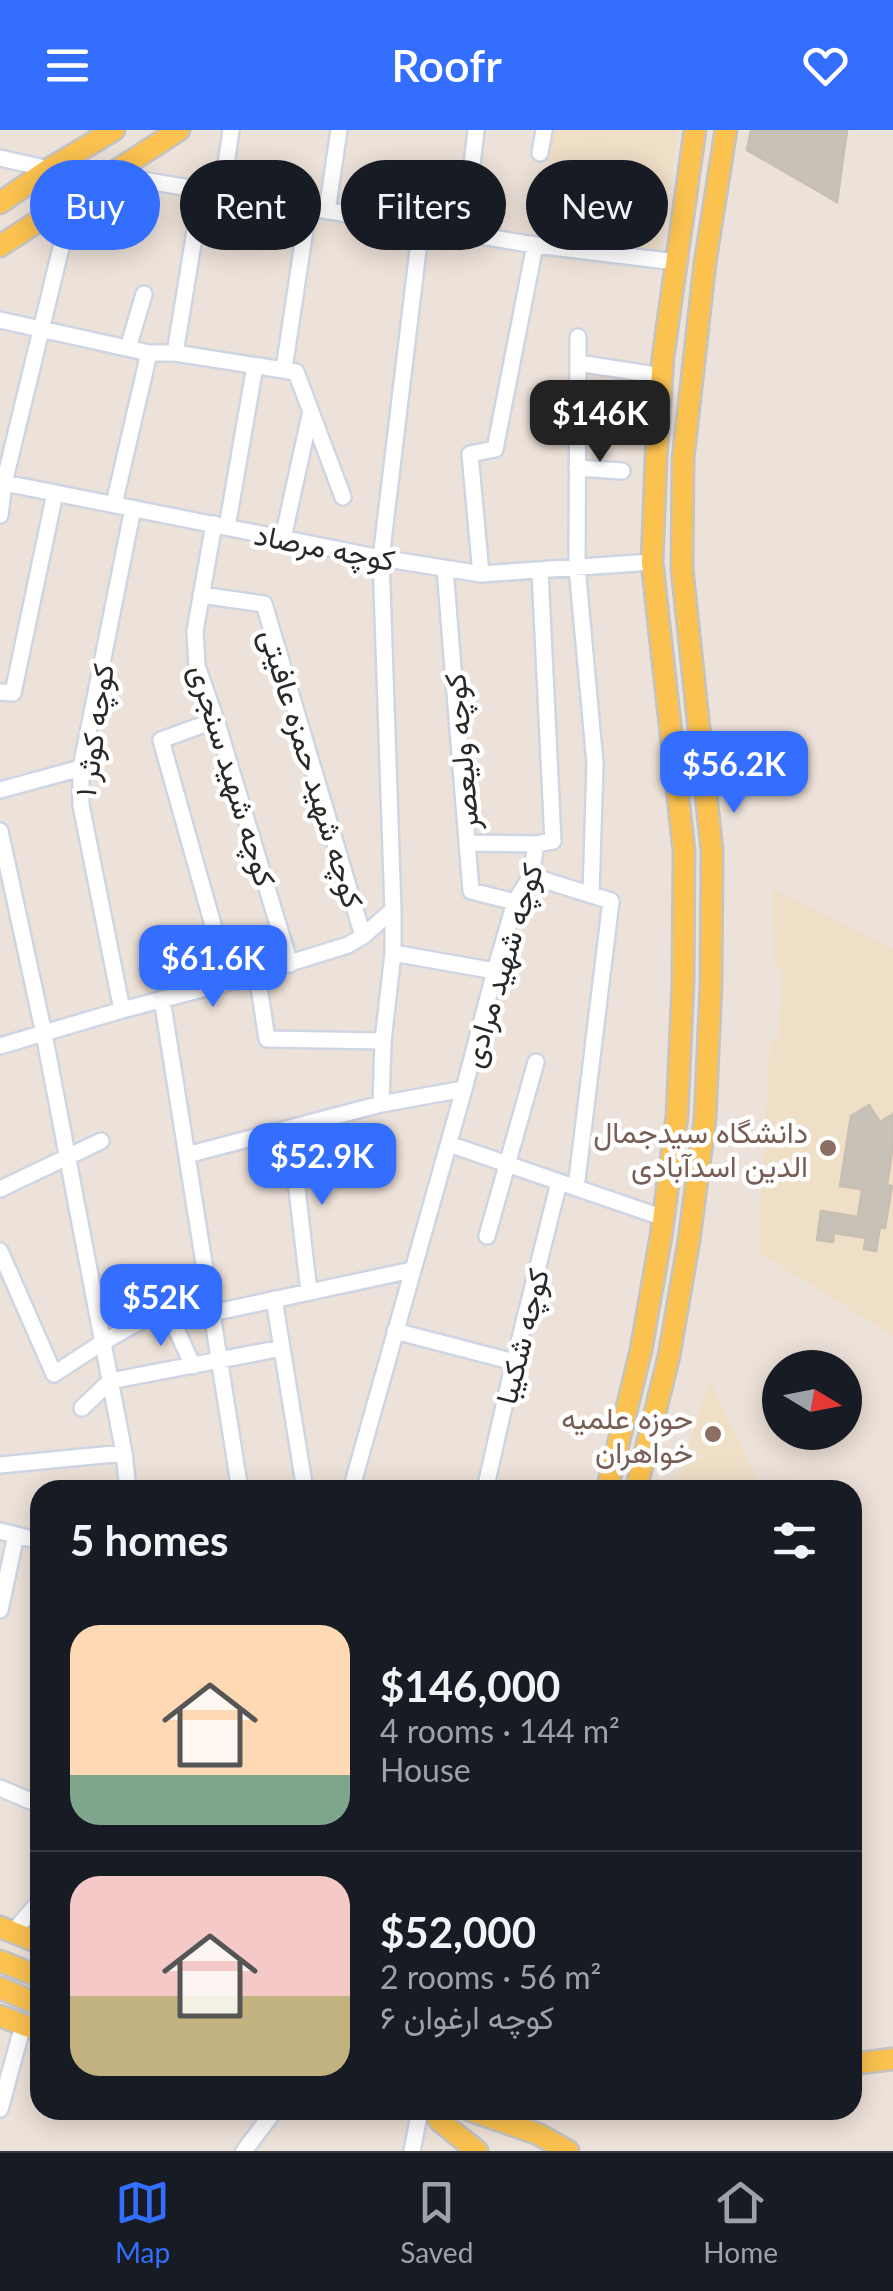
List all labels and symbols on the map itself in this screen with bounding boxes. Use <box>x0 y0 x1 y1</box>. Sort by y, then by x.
pin: $146K <box>530 380 670 465</box>
street label: کوچه مرصاد <box>251 515 398 581</box>
street label: کوچه شهید حمزه عافیتی <box>250 624 373 913</box>
street label: کوچه شهید سنجری <box>179 660 285 891</box>
street label: کوچه کوثر ۱ <box>66 661 124 799</box>
street label: کوچه ولیعصر <box>435 672 489 833</box>
pin: $56.2K <box>653 731 815 816</box>
street label: کوچه شهید مرادی <box>453 859 553 1072</box>
pin: $61.6K <box>132 925 294 1010</box>
place label: دانشگاه سیدجمال الدین اسدآبادی <box>593 1113 808 1185</box>
pin: $52.9K <box>241 1123 403 1208</box>
marker: دانشگاه سیدجمال الدین اسدآبادی <box>817 1137 839 1159</box>
pin: $52K <box>102 1264 220 1349</box>
street label: کوچه شکیبا <box>487 1265 559 1408</box>
north arrow <box>762 1350 862 1450</box>
place label: حوزه علمیه خواهران <box>561 1399 693 1471</box>
marker: حوزه علمیه خواهران <box>702 1423 724 1445</box>

